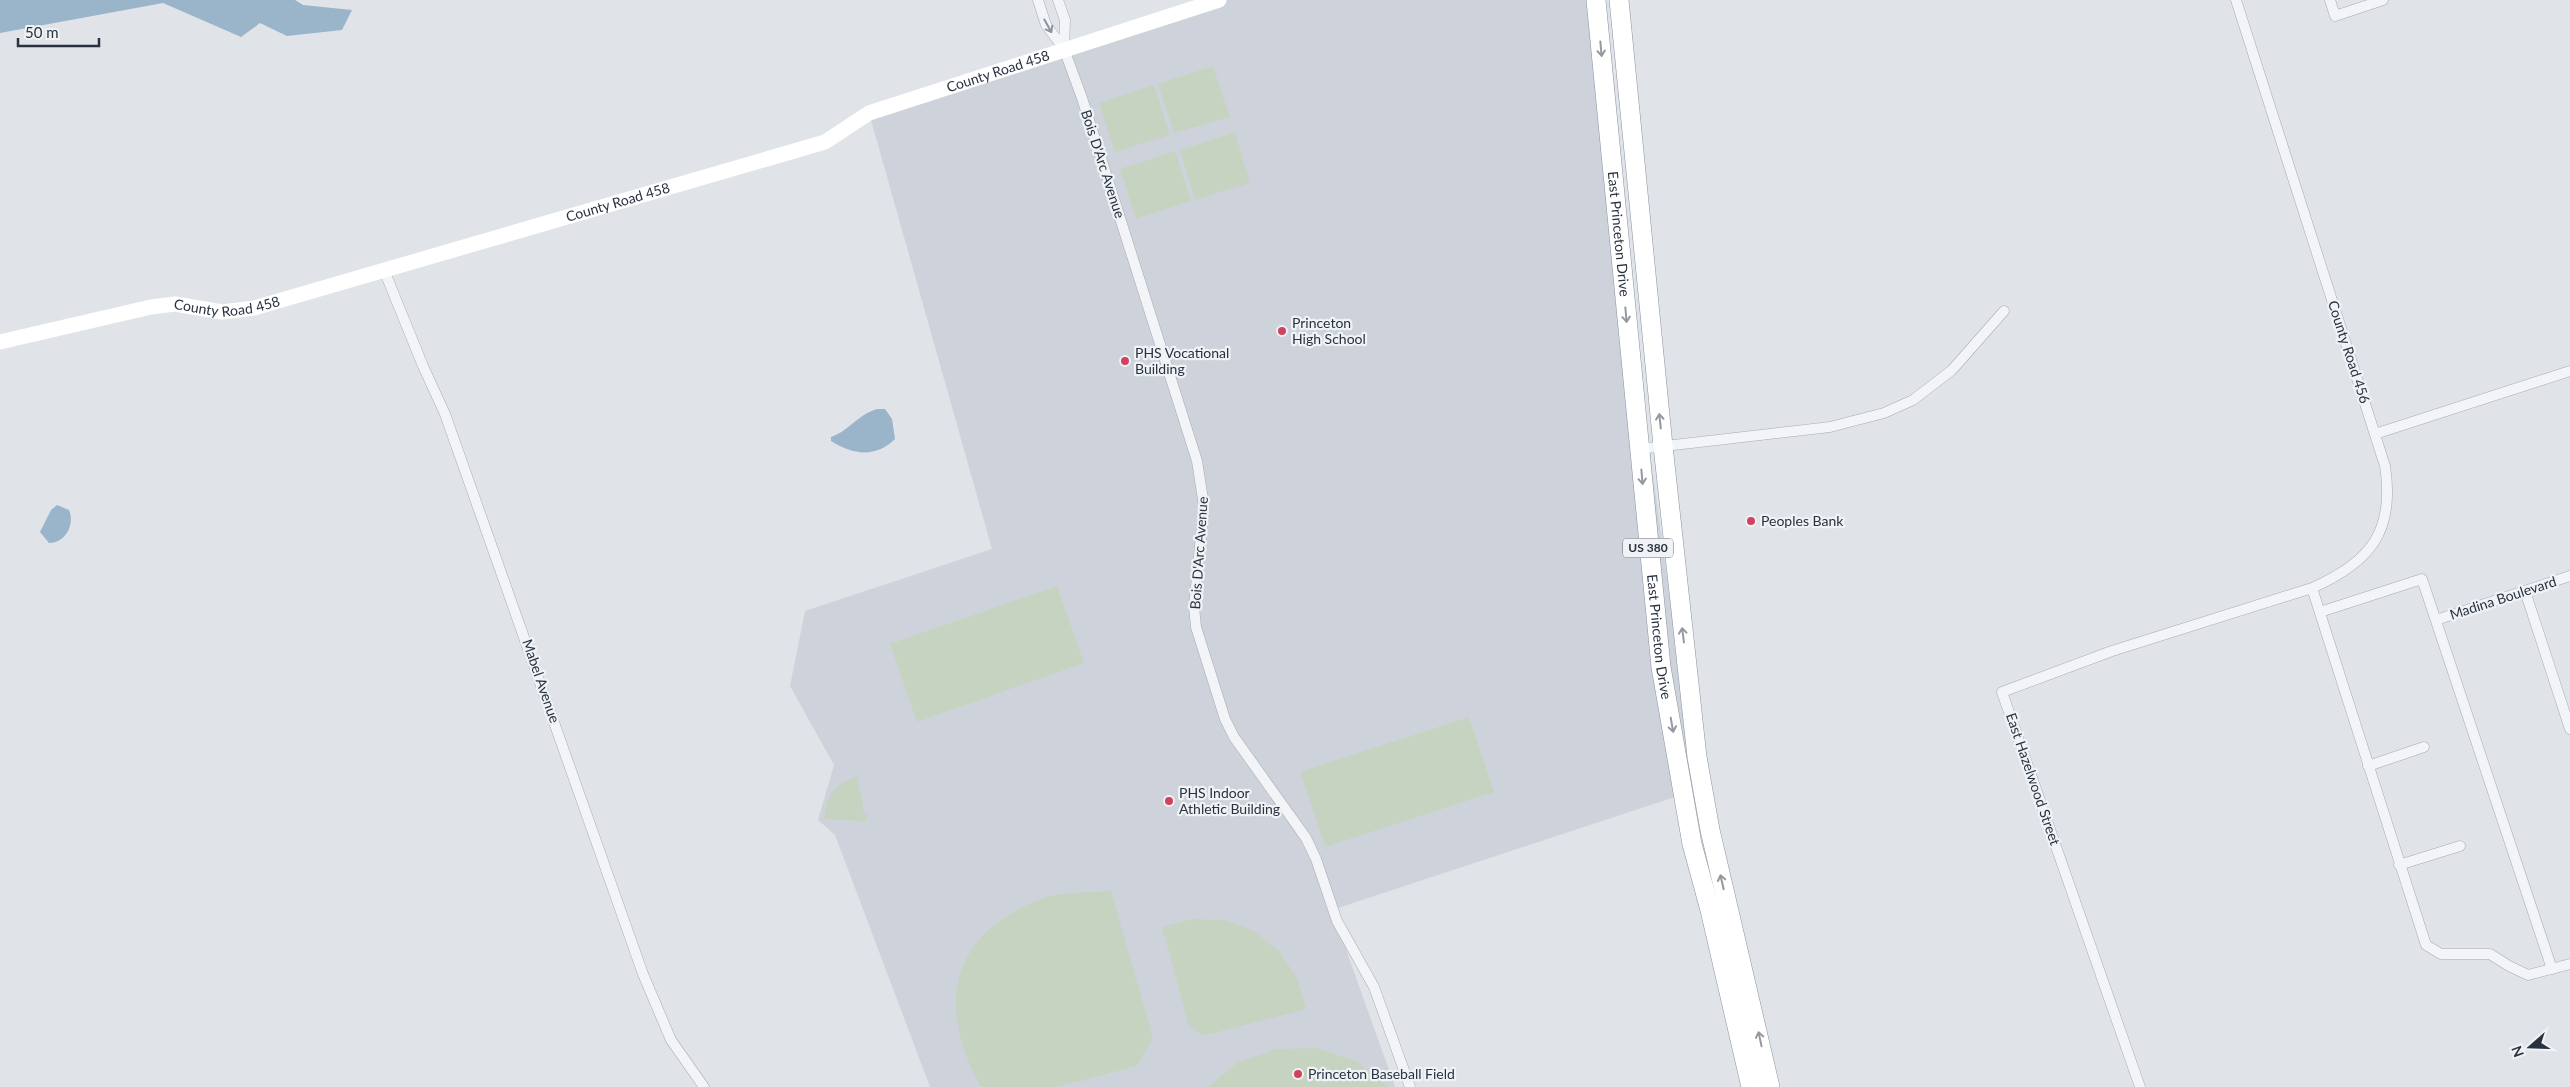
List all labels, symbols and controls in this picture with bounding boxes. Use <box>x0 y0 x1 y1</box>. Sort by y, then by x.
scale bar <box>18 15 99 47</box>
one-way arrow <box>1044 19 1054 33</box>
text: 50 m <box>25 23 59 41</box>
one-way arrow <box>1596 40 1606 56</box>
street label: County Road 458 <box>944 46 1051 95</box>
street label: Bois D'Arc Avenue <box>1078 107 1129 220</box>
street label: East Princeton Drive <box>1605 170 1634 297</box>
street label: County Road 458 <box>564 179 672 225</box>
street label: County Road 458 <box>173 292 282 320</box>
street label: County Road 456 <box>2325 298 2374 405</box>
one-way arrow <box>1621 307 1631 323</box>
place label: Princeton High School <box>1292 314 1366 347</box>
marker: Princeton High School <box>1276 325 1288 337</box>
place label: PHS Vocational Building <box>1135 344 1229 377</box>
marker: PHS Vocational Building <box>1119 355 1131 367</box>
one-way arrow <box>1655 413 1665 429</box>
one-way arrow <box>1637 468 1646 484</box>
street label: Bois D'Arc Avenue <box>1186 496 1211 610</box>
place label: Peoples Bank <box>1761 512 1844 529</box>
marker: Peoples Bank <box>1745 515 1757 527</box>
road number: US 380 <box>1623 538 1673 558</box>
street label: Madina Boulevard <box>2447 572 2558 623</box>
street label: East Princeton Drive <box>1644 573 1676 701</box>
one-way arrow <box>1678 627 1688 643</box>
street label: Mabel Avenue <box>519 637 564 725</box>
street label: East Hazelwood Street <box>2003 710 2064 847</box>
one-way arrow <box>1667 716 1677 732</box>
place label: PHS Indoor Athletic Building <box>1179 784 1280 817</box>
marker: PHS Indoor Athletic Building <box>1163 795 1175 807</box>
one-way arrow <box>1717 874 1726 890</box>
north arrow <box>2505 1022 2555 1072</box>
one-way arrow <box>1755 1032 1764 1048</box>
text: N <box>2507 1044 2527 1060</box>
place label: Princeton Baseball Field <box>1308 1065 1455 1082</box>
marker: Princeton Baseball Field <box>1292 1068 1304 1080</box>

